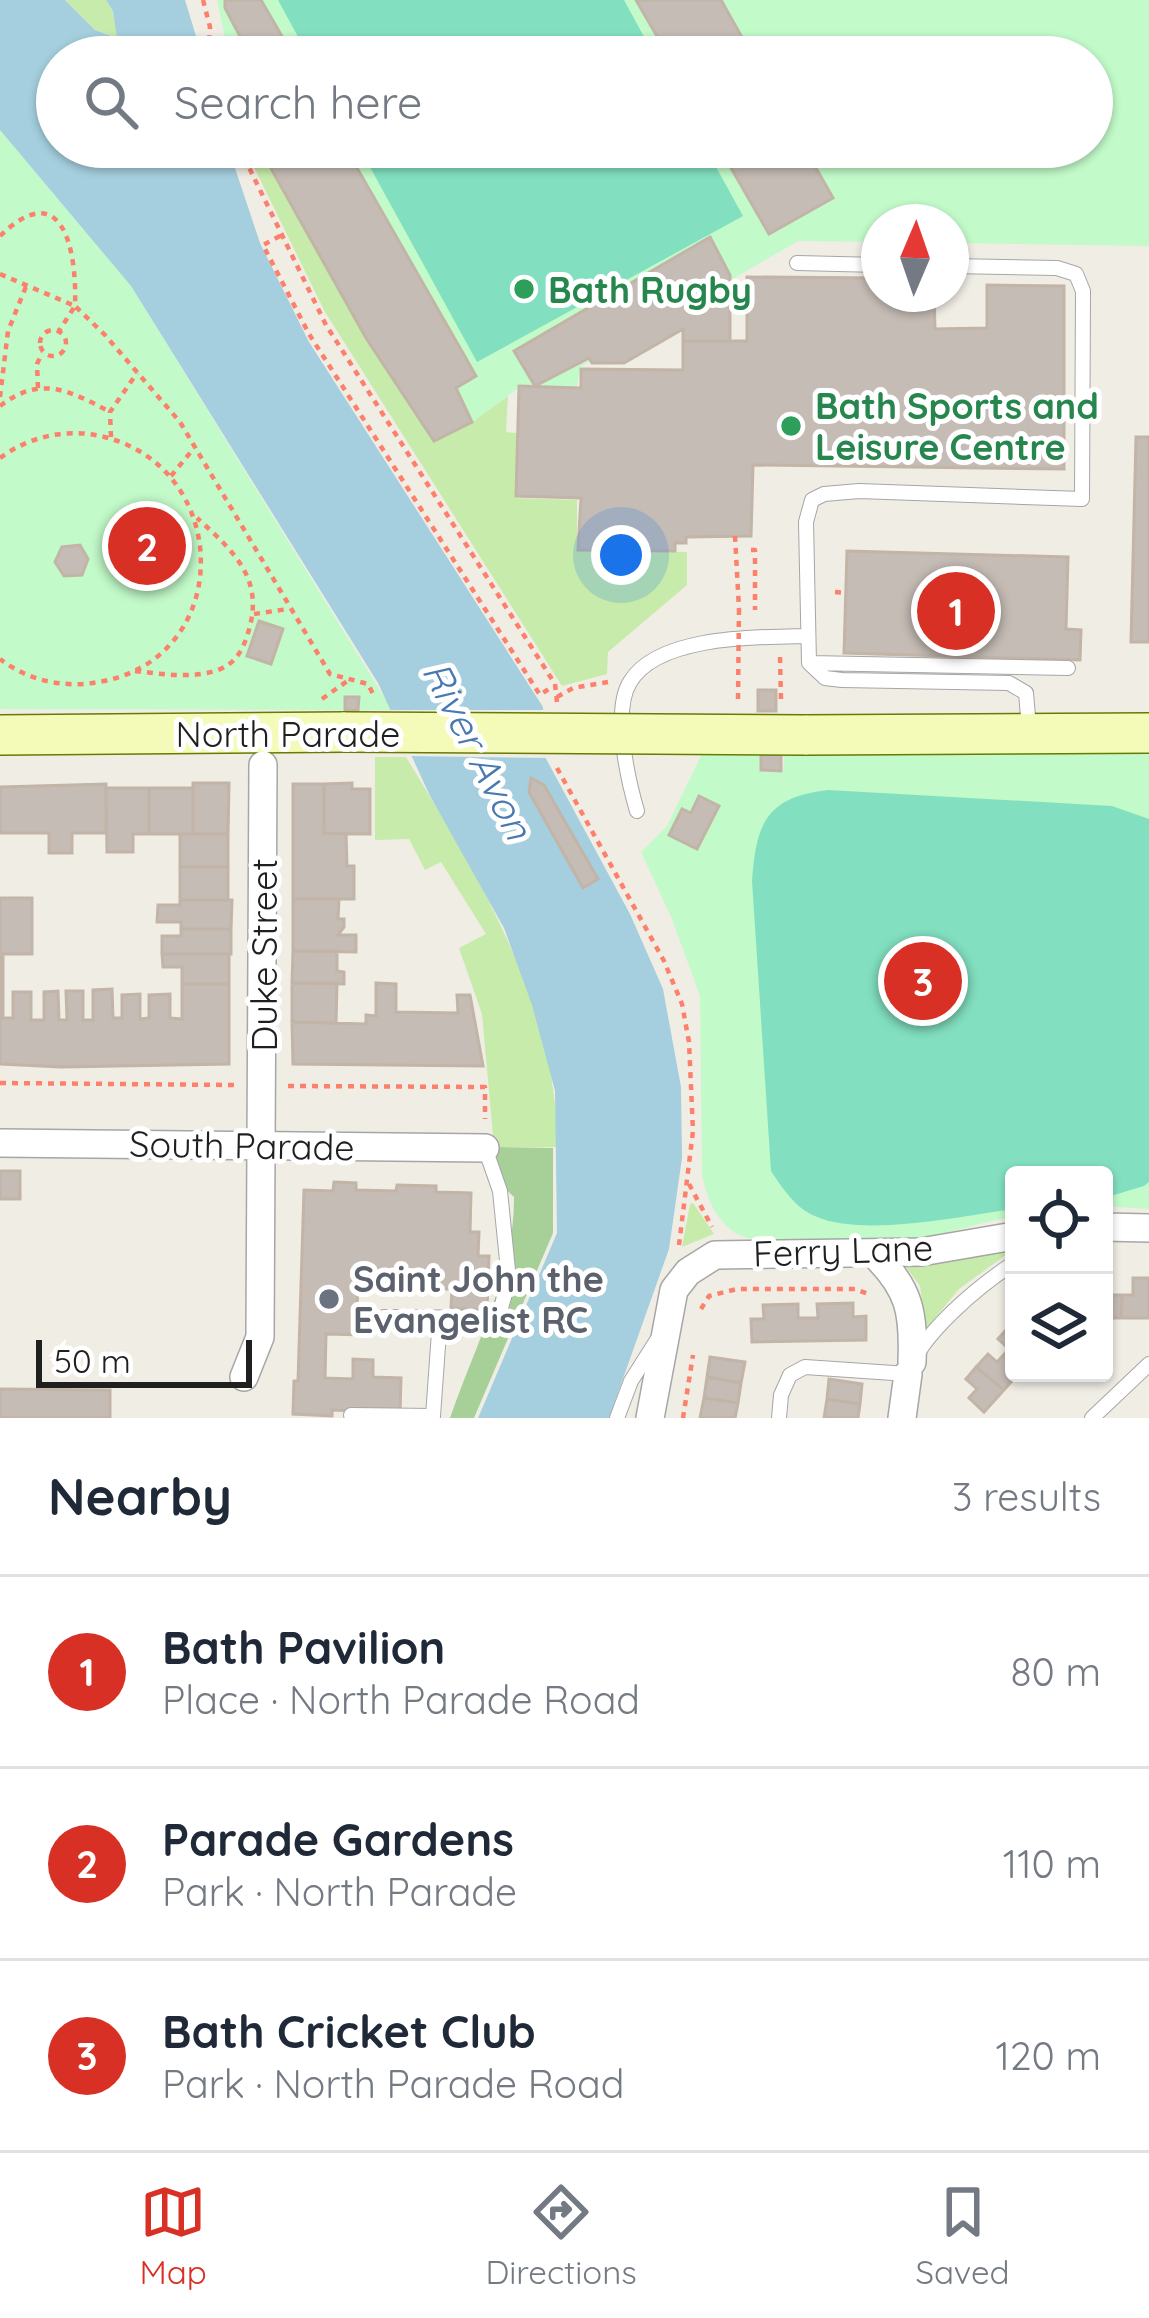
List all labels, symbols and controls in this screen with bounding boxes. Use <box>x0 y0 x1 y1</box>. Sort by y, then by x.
search box <box>36 36 1113 168</box>
icon: search <box>78 69 144 135</box>
text: Search here <box>174 74 422 130</box>
north arrow <box>861 204 969 312</box>
place label: Bath Rugby <box>548 267 752 312</box>
marker: Bath Rugby <box>511 276 537 302</box>
place label: Bath Sports and Leisure Centre <box>815 383 1099 469</box>
marker: Bath Sports and Leisure Centre <box>778 413 804 439</box>
pin: 2 <box>108 501 186 591</box>
your location <box>591 525 651 585</box>
pin: 1 <box>917 566 995 656</box>
water label: River Avon <box>412 653 544 849</box>
street label: North Parade <box>176 711 400 756</box>
street label: Duke Street <box>241 858 286 1052</box>
pin: 3 <box>884 936 962 1026</box>
street label: South Parade <box>129 1121 355 1169</box>
map controls <box>1005 1166 1113 1382</box>
button: locate <box>1005 1166 1113 1274</box>
street label: Ferry Lane <box>752 1224 934 1276</box>
place label: Saint John the Evangelist RC <box>353 1256 604 1342</box>
button: layers <box>1005 1274 1113 1382</box>
marker: Saint John the Evangelist RC <box>316 1286 342 1312</box>
scale bar <box>36 1334 252 1387</box>
text: 50 m <box>54 1340 131 1381</box>
text: Nearby <box>48 1464 232 1528</box>
text: 3 results <box>952 1472 1101 1521</box>
text: Bath Pavilion <box>162 1619 445 1675</box>
text: 1 <box>79 1647 95 1696</box>
text: 80 m <box>1011 1647 1101 1696</box>
text: Place · North Parade Road <box>162 1675 640 1724</box>
text: Parade Gardens <box>162 1811 514 1867</box>
text: 2 <box>76 1839 98 1888</box>
text: 110 m <box>1003 1839 1101 1888</box>
text: Park · North Parade <box>162 1867 517 1916</box>
text: Bath Cricket Club <box>162 2003 536 2059</box>
text: 3 <box>77 2031 97 2080</box>
text: 120 m <box>996 2031 1101 2080</box>
text: Park · North Parade Road <box>162 2059 624 2108</box>
tab: Map <box>139 2179 207 2292</box>
tab: Directions <box>485 2179 637 2292</box>
tab: Saved <box>916 2179 1010 2292</box>

